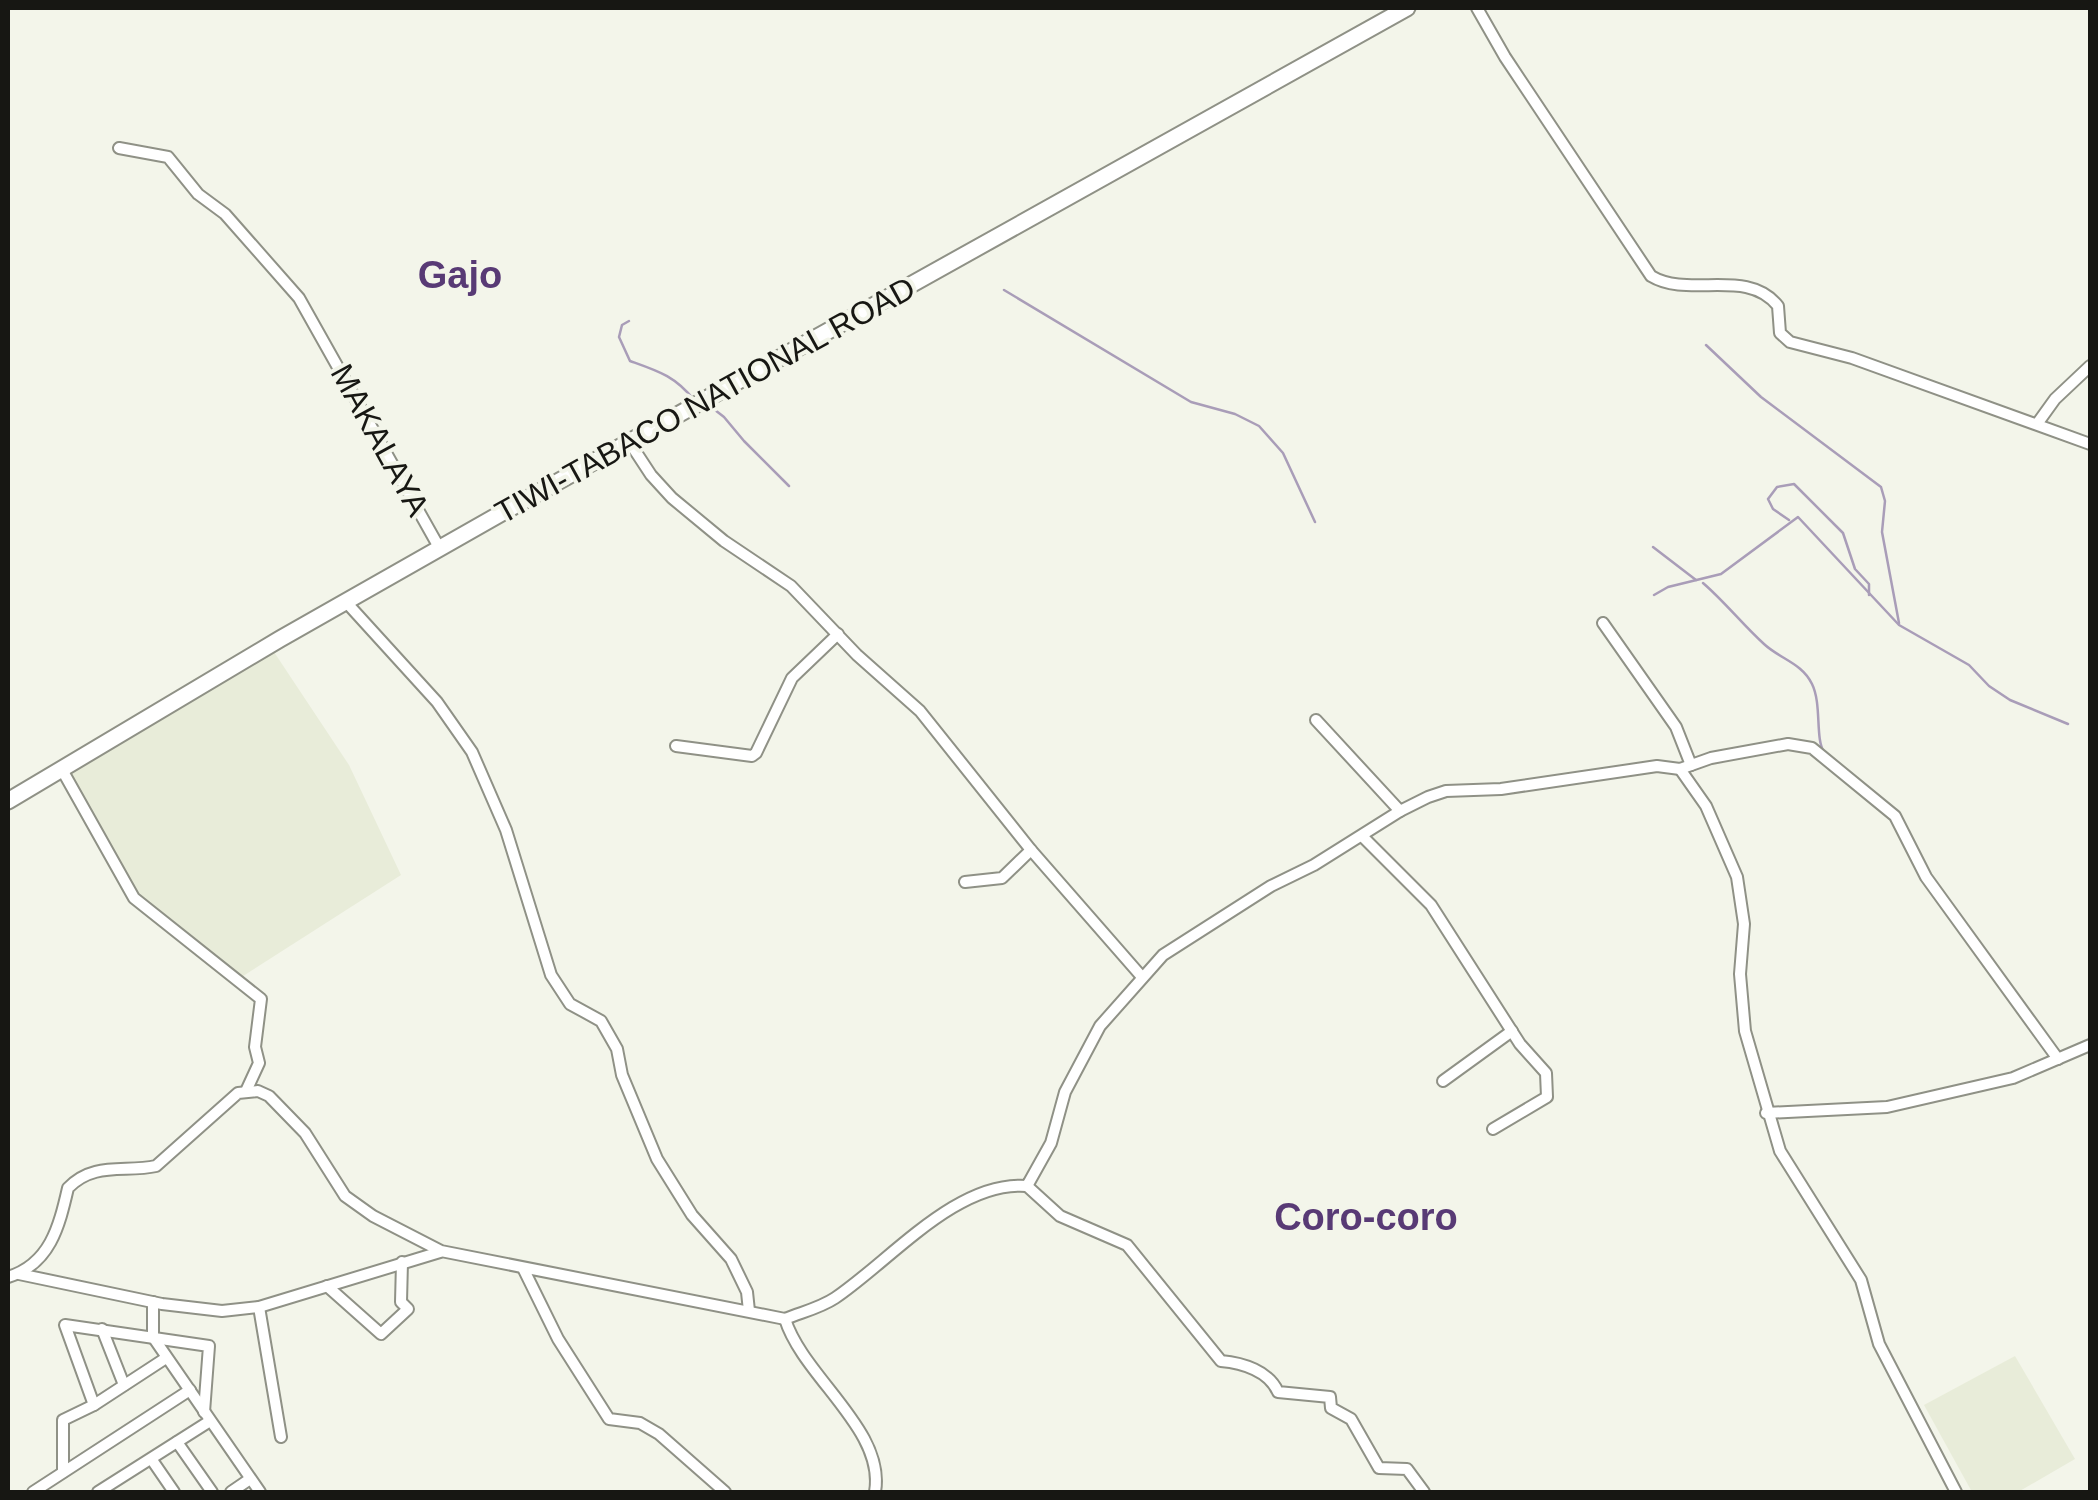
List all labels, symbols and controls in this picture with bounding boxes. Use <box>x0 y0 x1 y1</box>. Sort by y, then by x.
district label: Gajo <box>418 254 502 296</box>
street label: TIWI-TABACO NATIONAL ROAD <box>489 269 921 531</box>
street label: MAKALAYA <box>324 358 437 523</box>
district label: Coro-coro <box>1274 1196 1458 1238</box>

